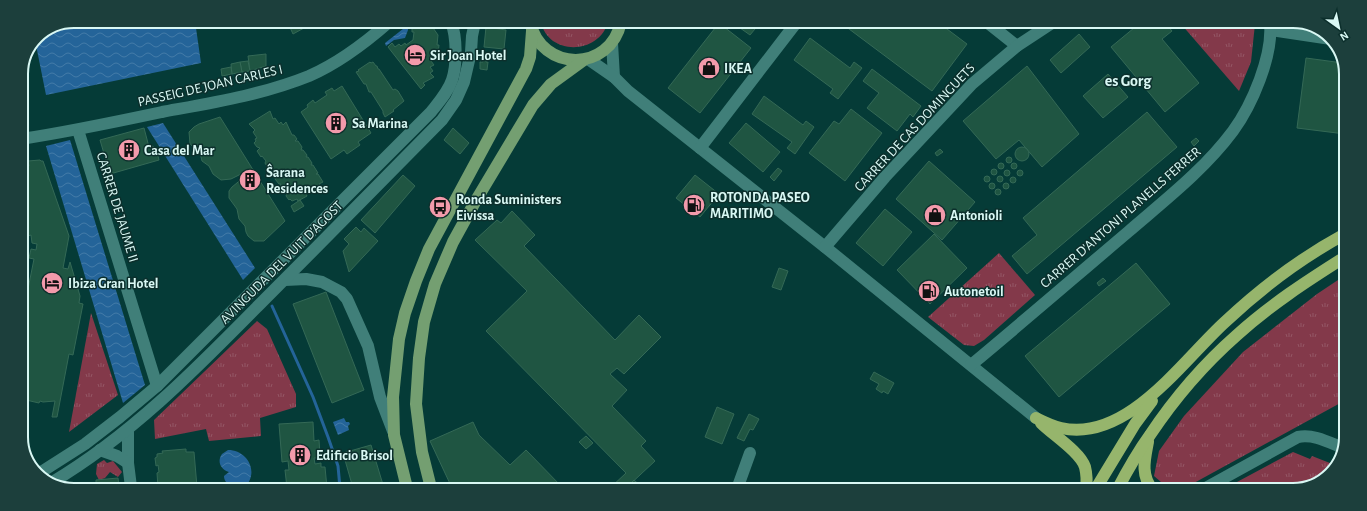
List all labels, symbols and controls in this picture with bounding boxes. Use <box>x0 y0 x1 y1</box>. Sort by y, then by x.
north arrow <box>1319 8 1359 48</box>
text: N <box>1338 29 1350 43</box>
hotel icon: Sir Joan Hotel <box>402 42 428 68</box>
place label: Sir Joan Hotel <box>430 49 506 63</box>
shop icon: IKEA <box>696 55 722 81</box>
street label: CARRER DE CAS DOMINGUETS <box>852 61 978 194</box>
street label: PASSEIG DE JOAN CARLES I <box>136 62 284 109</box>
place label: IKEA <box>724 62 752 76</box>
district label: es Gorg <box>1105 73 1152 89</box>
building icon: Sa Marina <box>323 110 349 136</box>
place label: Sa Marina <box>352 117 408 131</box>
building icon: Casa del Mar <box>116 137 142 163</box>
place label: Casa del Mar <box>144 144 215 158</box>
street label: CARRER D'ANTONI PLANELLS FERRER <box>1038 144 1204 291</box>
street label: CARRER DE JAUME II <box>94 151 140 264</box>
place label: Ŝarana Residences <box>266 163 328 196</box>
building icon: Ŝarana Residences <box>237 167 263 193</box>
place label: ROTONDA PASEO MARITIMO <box>710 191 810 221</box>
fuel station icon: ROTONDA PASEO MARITIMO <box>681 192 707 218</box>
place label: Ronda Suministers Eivissa <box>456 193 561 223</box>
bus stop icon: Ronda Suministers Eivissa <box>427 194 453 220</box>
street label: AVINGUDA DEL VUIT D'AGOST <box>218 199 346 327</box>
shop icon: Antonioli <box>922 202 948 228</box>
place label: Antonioli <box>950 209 1003 223</box>
hotel icon: Ibiza Gran Hotel <box>39 270 65 296</box>
place label: Ibiza Gran Hotel <box>68 277 158 291</box>
fuel station icon: Autonetoil <box>916 278 942 304</box>
place label: Autonetoil <box>944 285 1004 299</box>
building icon: Edificio Brisol <box>287 442 313 468</box>
place label: Edificio Brisol <box>316 449 393 463</box>

